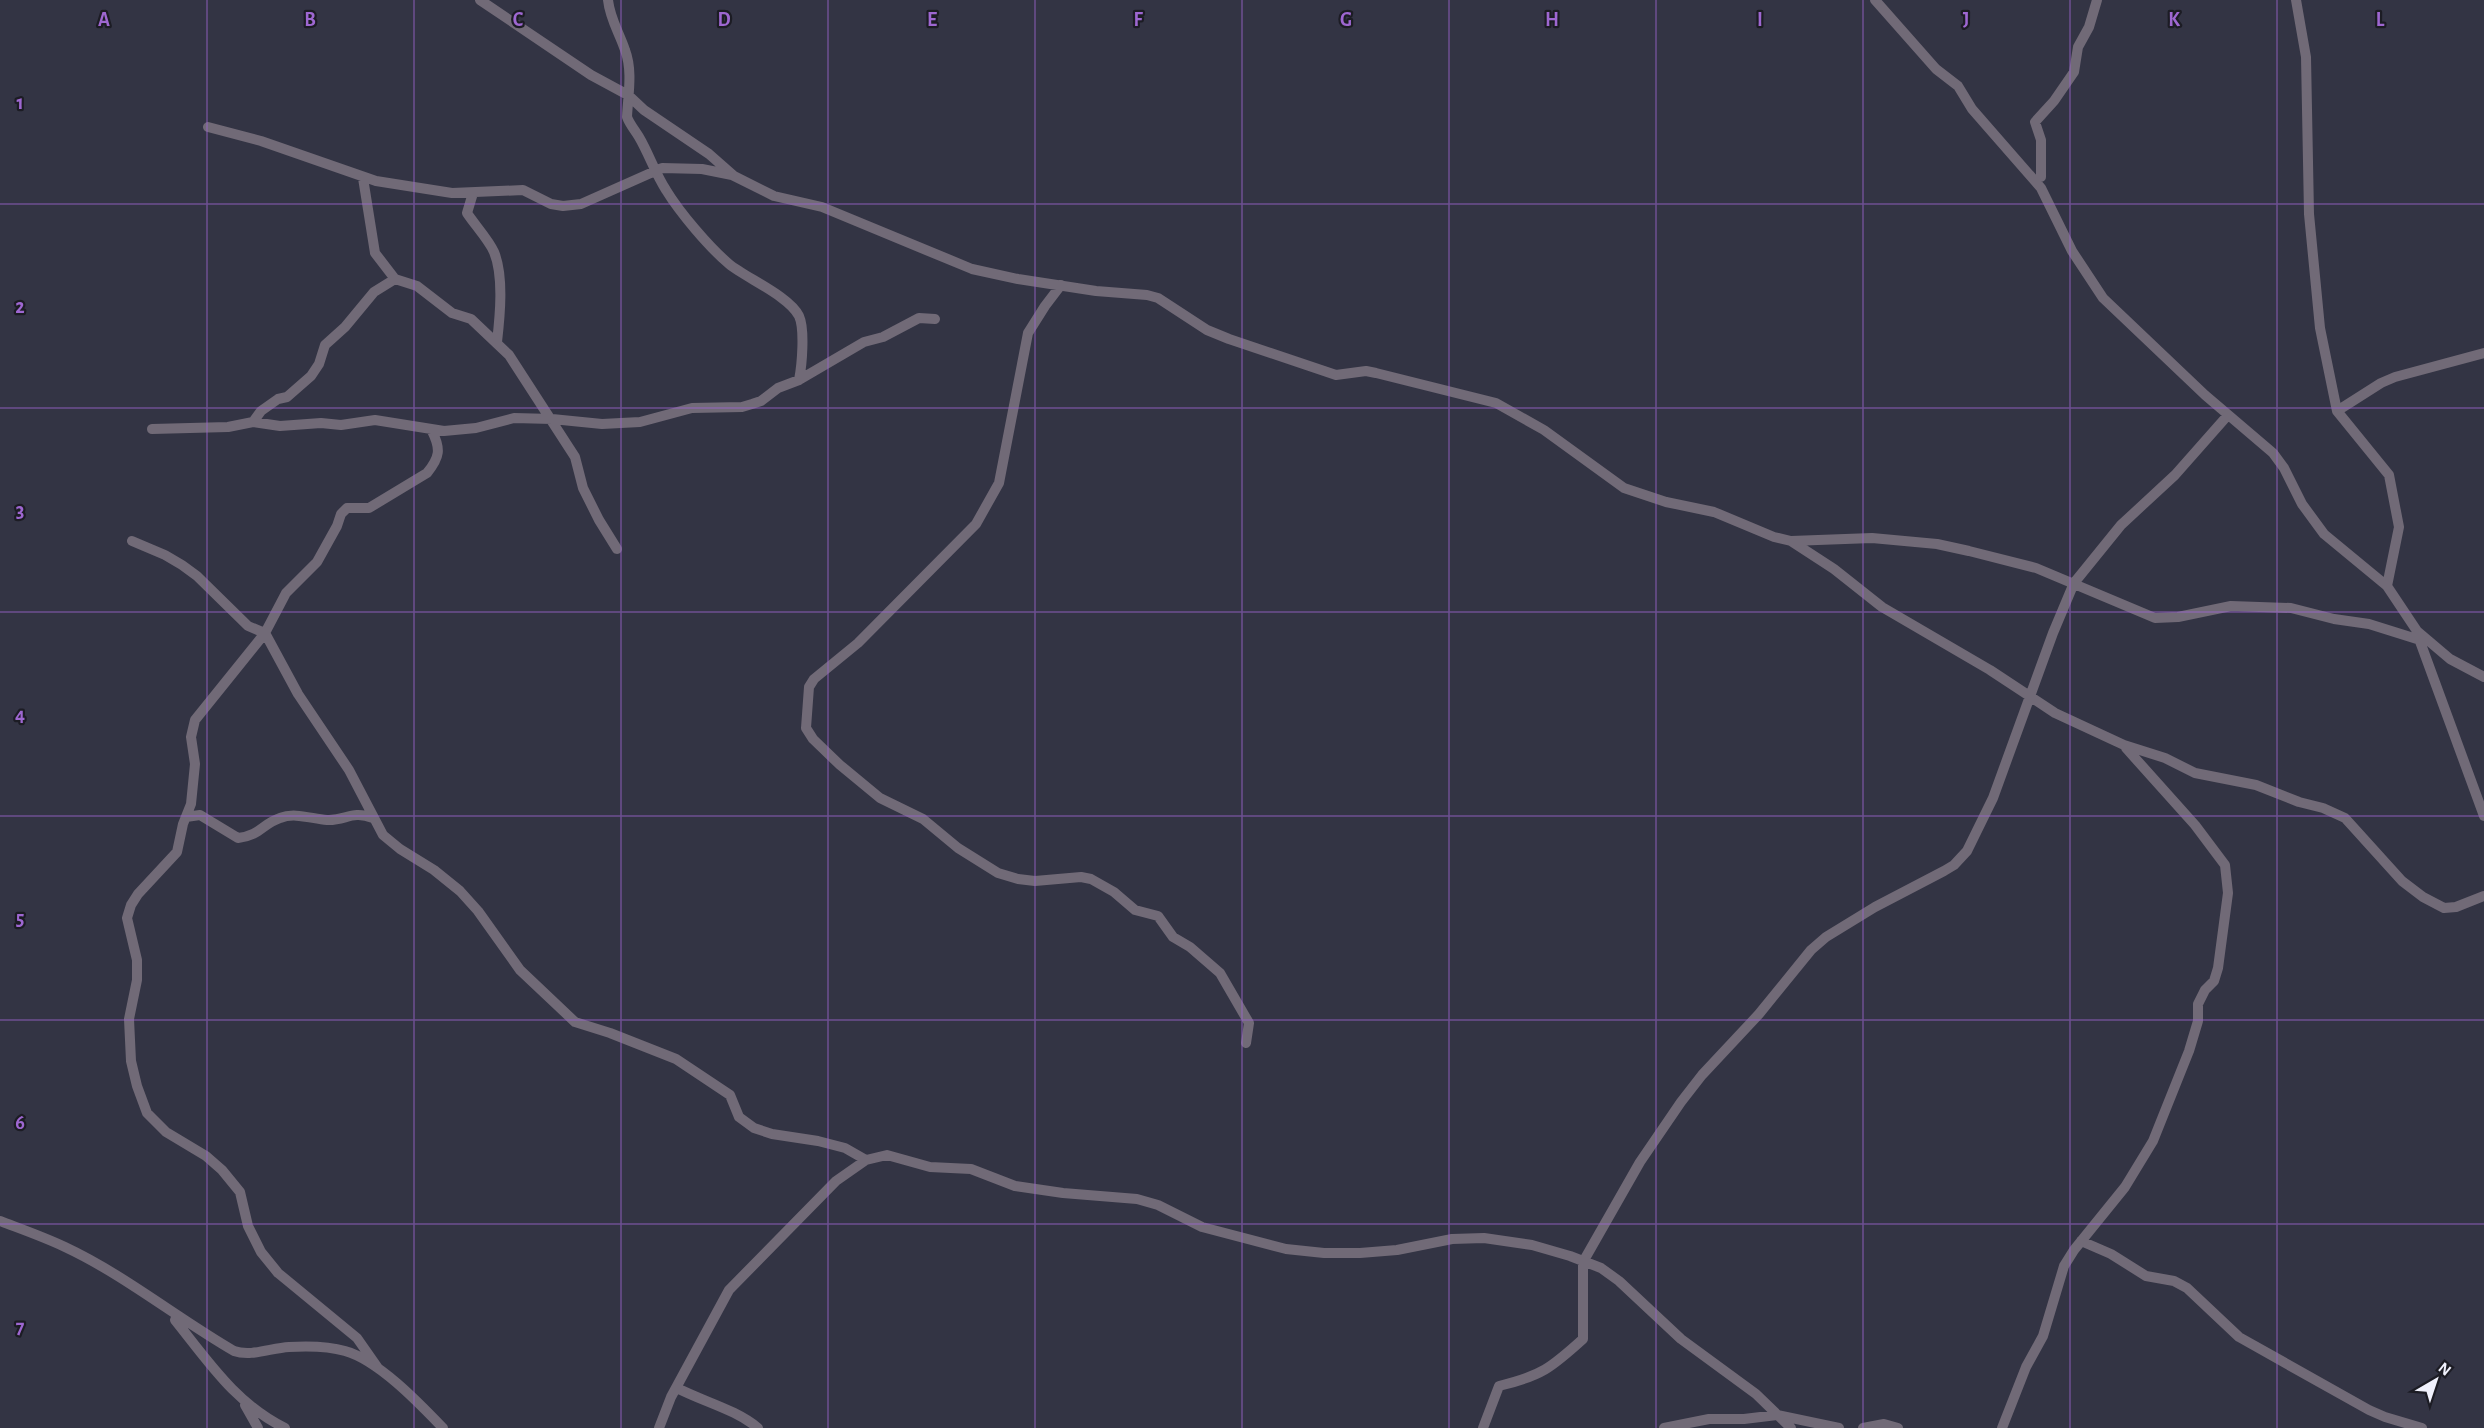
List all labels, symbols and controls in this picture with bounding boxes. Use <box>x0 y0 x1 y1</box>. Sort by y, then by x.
text: A <box>98 10 110 30</box>
text: B <box>304 10 316 30</box>
text: C <box>513 10 524 30</box>
text: D <box>717 10 731 30</box>
text: E <box>927 10 937 30</box>
text: F <box>1133 10 1143 30</box>
text: G <box>1340 10 1352 30</box>
text: H <box>1545 10 1559 30</box>
text: I <box>1757 10 1763 30</box>
text: J <box>1963 10 1969 30</box>
text: K <box>2168 10 2180 30</box>
text: L <box>2376 10 2385 30</box>
text: 1 <box>16 93 24 113</box>
text: 2 <box>15 297 25 317</box>
text: 3 <box>16 501 24 521</box>
text: 4 <box>15 705 25 725</box>
text: 5 <box>16 909 24 929</box>
text: 6 <box>15 1113 25 1133</box>
text: 7 <box>16 1317 25 1337</box>
north arrow <box>2406 1350 2466 1410</box>
text: N <box>2435 1359 2454 1379</box>

